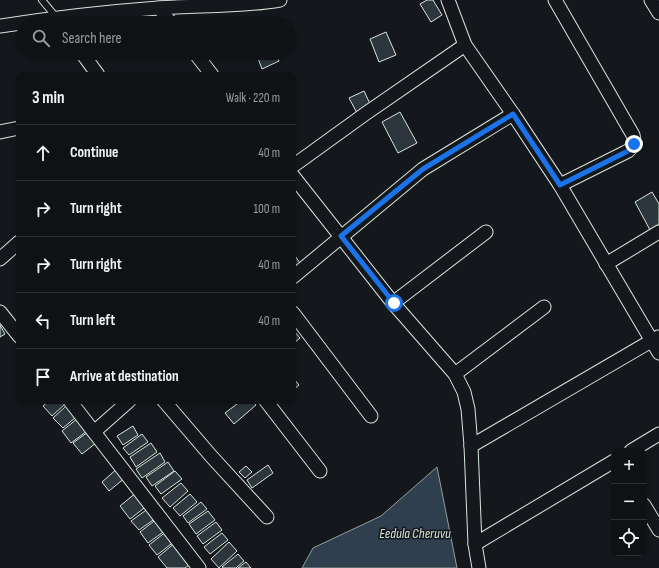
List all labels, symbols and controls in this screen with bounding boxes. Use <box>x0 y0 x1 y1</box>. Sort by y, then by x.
search box <box>16 16 296 60</box>
icon: search <box>30 27 52 49</box>
text: Search here <box>62 29 122 48</box>
text: 3 min <box>32 88 65 108</box>
text: Walk · 220 m <box>226 90 280 106</box>
route end <box>625 135 643 153</box>
icon: ahead <box>32 142 54 164</box>
text: Continue <box>70 143 119 162</box>
text: 40 m <box>258 145 280 161</box>
icon: right <box>32 198 54 220</box>
text: Turn right <box>70 199 122 218</box>
text: 100 m <box>253 201 280 217</box>
icon: right <box>32 254 54 276</box>
text: Turn right <box>70 255 122 274</box>
text: 40 m <box>258 257 280 273</box>
route start <box>385 294 403 312</box>
icon: left <box>32 310 54 332</box>
text: Turn left <box>70 311 115 330</box>
text: 40 m <box>258 313 280 329</box>
icon: arrive <box>32 366 54 388</box>
text: Arrive at destination <box>70 367 179 386</box>
map controls <box>611 448 647 556</box>
button: + <box>611 448 647 484</box>
button: − <box>611 484 647 520</box>
button: locate <box>611 520 647 556</box>
water label: Eedula Cheruvu <box>379 525 451 542</box>

